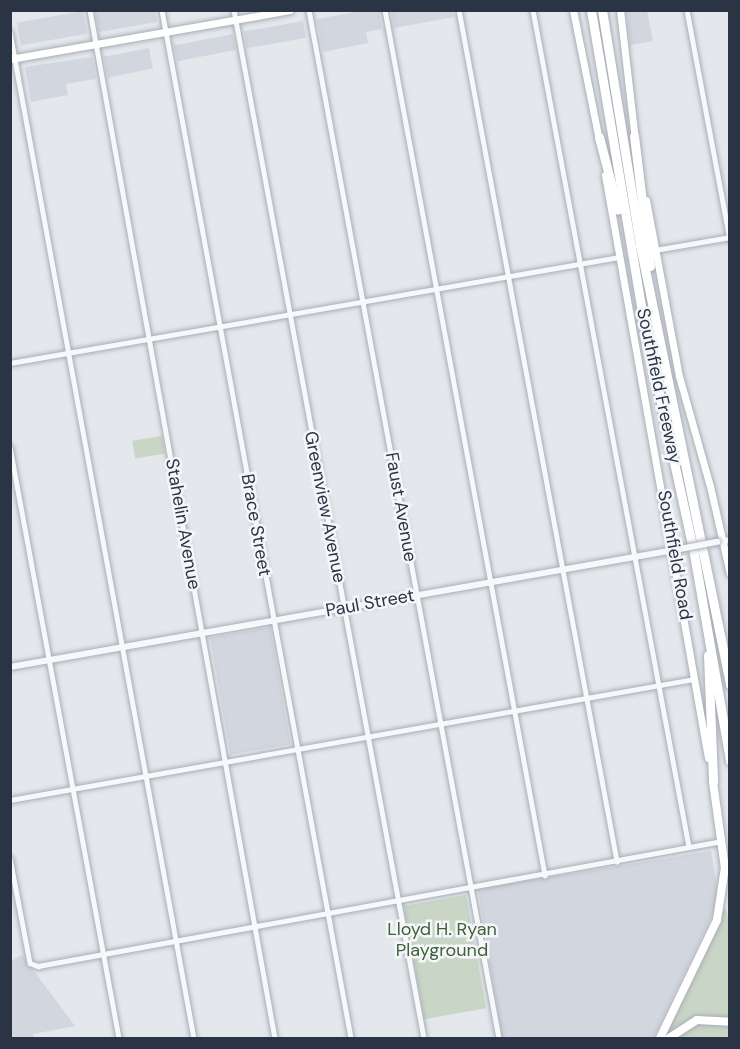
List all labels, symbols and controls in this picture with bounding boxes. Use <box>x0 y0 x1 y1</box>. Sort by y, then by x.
street label: Southfield Freeway <box>632 306 686 466</box>
street label: Greenview Avenue <box>300 429 350 585</box>
street label: Faust Avenue <box>381 451 421 563</box>
street label: Stahelin Avenue <box>161 457 205 591</box>
street label: Brace Street <box>236 472 276 578</box>
street label: Southfield Road <box>653 489 697 621</box>
street label: Paul Street <box>324 585 416 621</box>
park label: Lloyd H. Ryan Playground <box>387 919 497 962</box>

